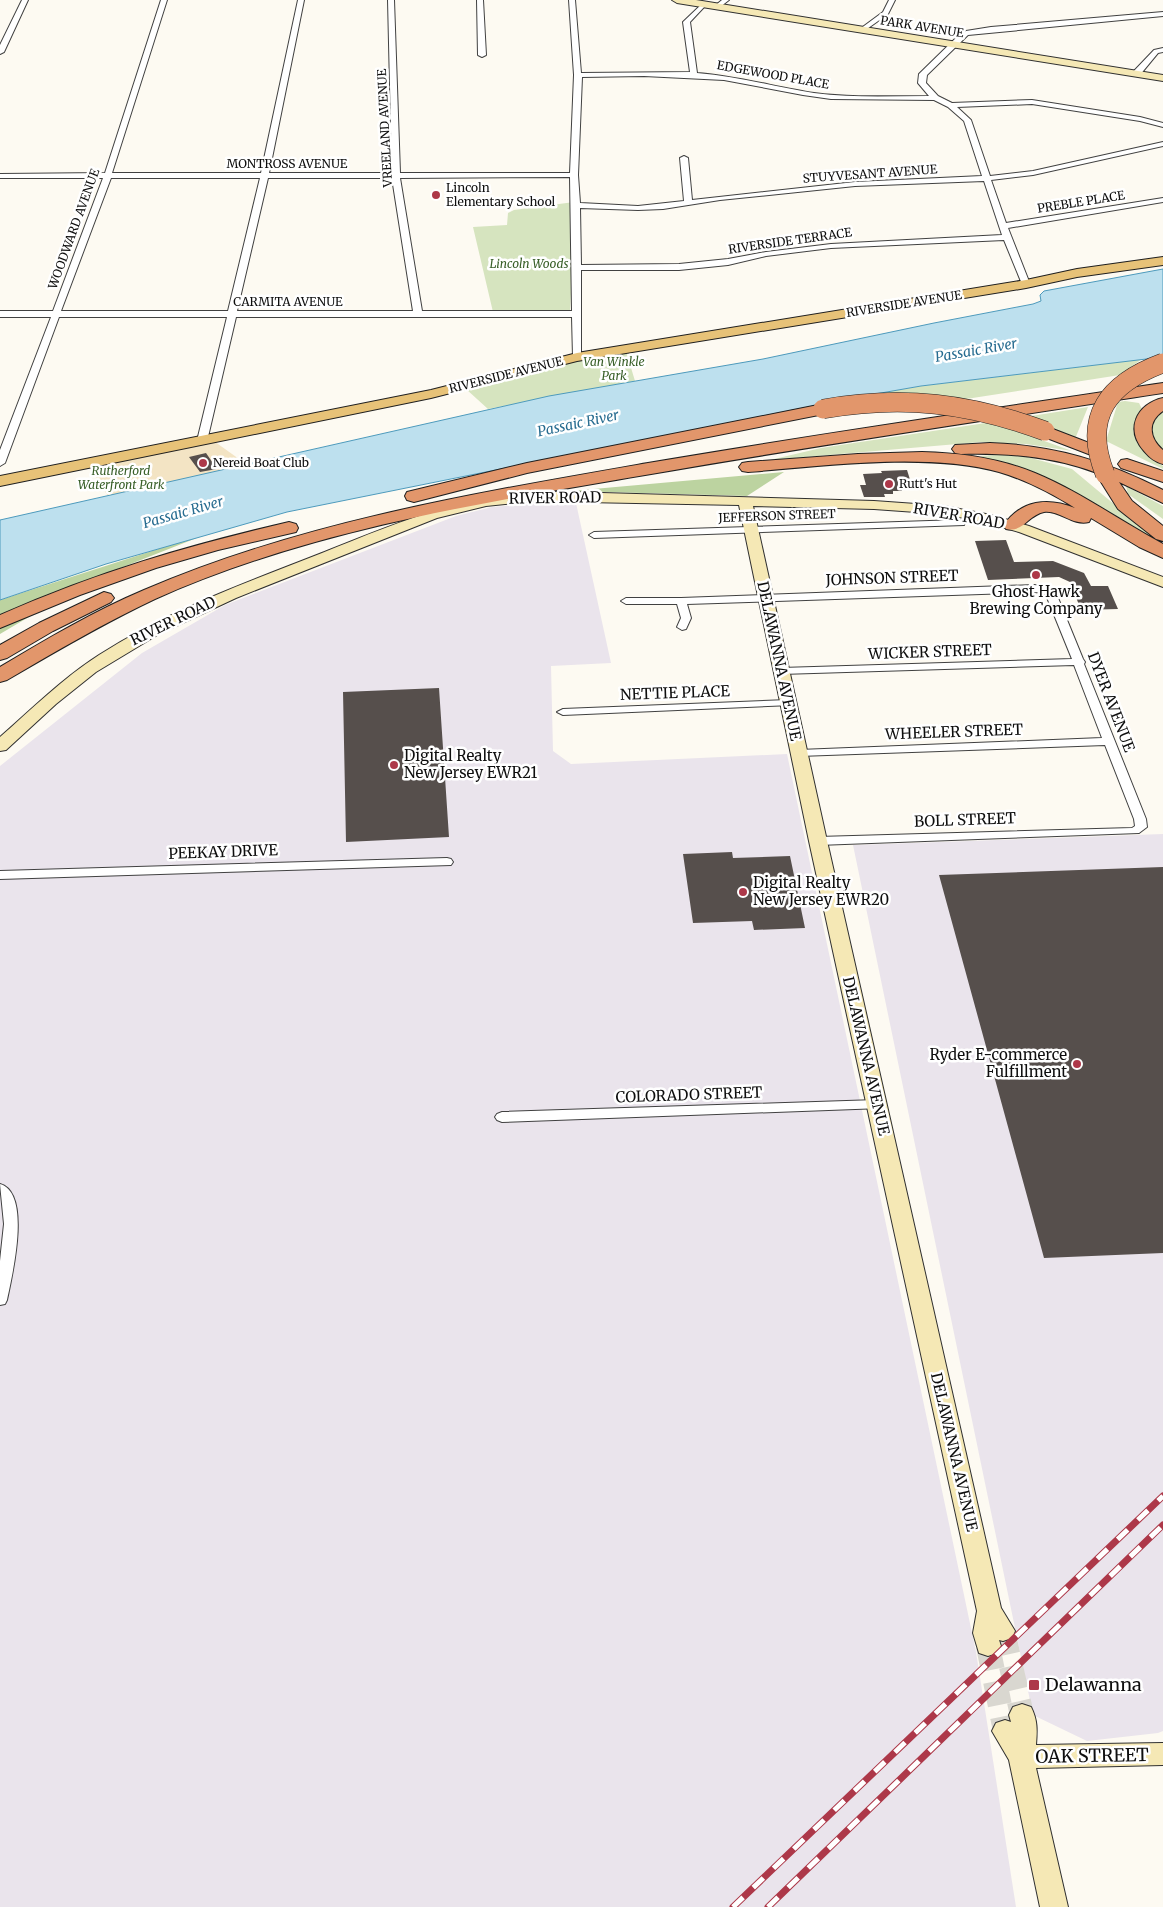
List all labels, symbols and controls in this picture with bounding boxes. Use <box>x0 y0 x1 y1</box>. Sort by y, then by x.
street label: PARK AVENUE <box>879 13 965 41</box>
street label: EDGEWOOD PLACE <box>716 57 831 92</box>
street label: VREELAND AVENUE <box>374 68 395 189</box>
street label: MONTROSS AVENUE <box>227 156 348 171</box>
street label: STUYVESANT AVENUE <box>802 161 938 186</box>
street label: WOODWARD AVENUE <box>44 166 102 292</box>
place label: Lincoln Elementary School <box>446 180 556 209</box>
street label: PREBLE PLACE <box>1036 187 1126 216</box>
marker: Lincoln Elementary School <box>430 189 442 201</box>
street label: RIVERSIDE TERRACE <box>727 224 853 257</box>
park label: Lincoln Woods <box>489 256 569 271</box>
street label: RIVERSIDE AVENUE <box>845 287 963 320</box>
street label: CARMITA AVENUE <box>233 294 343 309</box>
water label: Passaic River <box>934 334 1019 366</box>
street label: RIVERSIDE AVENUE <box>447 353 565 396</box>
park label: Van Winkle Park <box>583 354 645 383</box>
water label: Passaic River <box>536 406 621 440</box>
place label: Nereid Boat Club <box>213 455 309 470</box>
marker: Nereid Boat Club <box>197 457 209 469</box>
park label: Rutherford Waterfront Park <box>78 463 165 492</box>
place label: Rutt's Hut <box>899 476 957 491</box>
marker: Rutt's Hut <box>883 478 895 490</box>
street label: RIVER ROAD <box>509 487 601 508</box>
water label: Passaic River <box>141 492 226 532</box>
street label: RIVER ROAD <box>912 498 1006 533</box>
street label: JEFFERSON STREET <box>717 506 837 525</box>
street label: JOHNSON STREET <box>824 566 959 589</box>
marker: Ghost Hawk Brewing Company <box>1030 569 1042 581</box>
street label: DELAWANNA AVENUE <box>753 579 806 743</box>
place label: Ghost Hawk Brewing Company <box>969 582 1103 618</box>
street label: RIVER ROAD <box>127 592 219 649</box>
street label: WICKER STREET <box>867 640 993 663</box>
street label: DYER AVENUE <box>1084 649 1139 755</box>
street label: NETTIE PLACE <box>620 681 731 704</box>
street label: WHEELER STREET <box>884 720 1024 743</box>
place label: Digital Realty New Jersey EWR21 <box>404 746 537 782</box>
marker: Digital Realty New Jersey EWR21 <box>388 759 400 771</box>
street label: BOLL STREET <box>914 808 1017 831</box>
street label: PEEKAY DRIVE <box>168 840 279 863</box>
place label: Digital Realty New Jersey EWR20 <box>753 873 889 909</box>
marker: Digital Realty New Jersey EWR20 <box>737 886 749 898</box>
street label: DELAWANNA AVENUE <box>839 975 894 1138</box>
place label: Ryder E-commerce Fulfillment <box>929 1045 1067 1081</box>
marker: Ryder E-commerce Fulfillment <box>1071 1058 1083 1070</box>
street label: COLORADO STREET <box>615 1082 763 1107</box>
street label: DELAWANNA AVENUE <box>927 1371 982 1534</box>
place label: Delawanna <box>1045 1673 1142 1696</box>
marker: Delawanna <box>1027 1678 1041 1692</box>
street label: OAK STREET <box>1035 1743 1149 1768</box>

